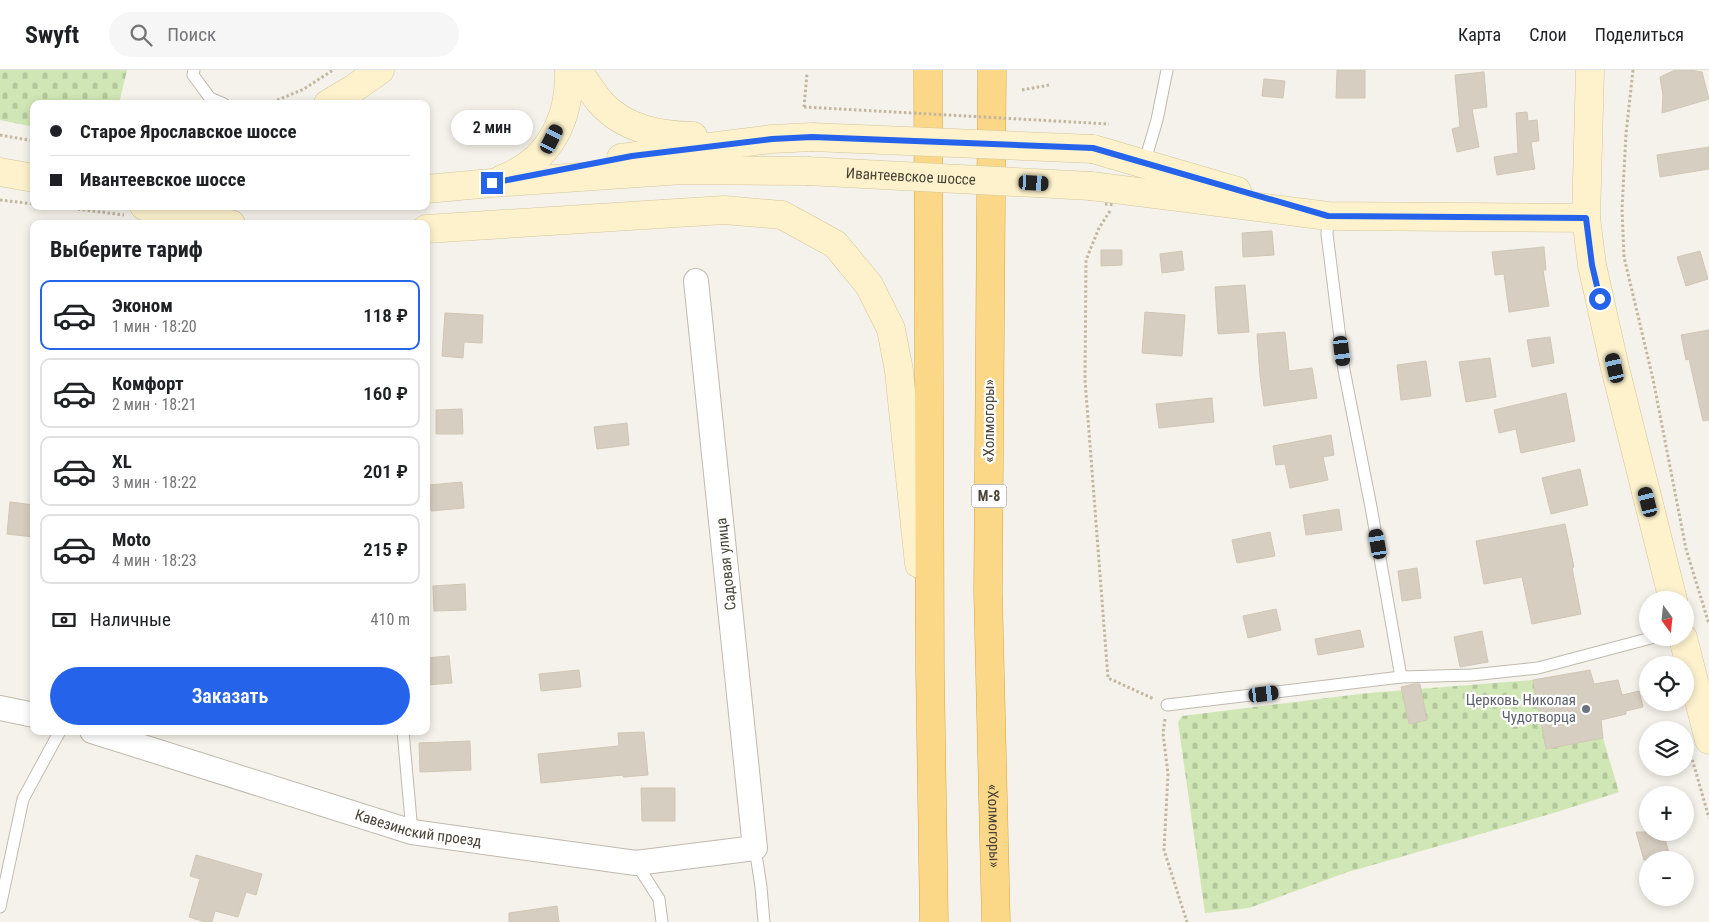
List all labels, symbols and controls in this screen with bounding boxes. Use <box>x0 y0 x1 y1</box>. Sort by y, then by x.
search box <box>109 12 459 57</box>
text: Swyft <box>25 21 79 49</box>
icon: search <box>127 21 155 49</box>
text: Поиск <box>167 23 216 46</box>
text: Карта <box>1458 24 1501 45</box>
text: Слои <box>1529 24 1567 45</box>
text: Поделиться <box>1595 24 1684 45</box>
callout: 2 мин <box>451 111 533 146</box>
text: 2 мин <box>473 118 511 137</box>
text: Старое Ярославское шоссе <box>80 120 297 143</box>
car <box>538 122 565 156</box>
street label: Ивантеевское шоссе <box>845 164 976 189</box>
text: Ивантеевское шоссе <box>80 168 246 191</box>
route end <box>481 172 503 194</box>
car <box>1018 175 1049 191</box>
text: Выберите тариф <box>50 237 203 262</box>
route start <box>1589 288 1611 310</box>
icon: car <box>52 293 97 338</box>
text: Эконом <box>112 294 173 317</box>
text: 118 ₽ <box>363 304 408 327</box>
text: 1 мин · 18:20 <box>112 317 197 336</box>
car <box>1332 335 1351 367</box>
car <box>1604 352 1625 384</box>
icon: car <box>52 371 97 416</box>
text: Комфорт <box>112 372 184 395</box>
street label: «Холмогоры» <box>980 379 998 463</box>
text: 160 ₽ <box>363 382 408 405</box>
text: 2 мин · 18:21 <box>112 395 197 414</box>
icon: car <box>52 449 97 494</box>
text: XL <box>112 450 132 473</box>
text: 201 ₽ <box>363 460 408 483</box>
text: 3 мин · 18:22 <box>112 473 197 492</box>
road number: М-8 <box>972 484 1006 508</box>
car <box>1637 486 1658 518</box>
street label: Садовая улица <box>712 517 740 611</box>
icon: car <box>52 527 97 572</box>
text: Moto <box>112 528 151 551</box>
car <box>1368 528 1387 560</box>
text: 215 ₽ <box>363 538 408 561</box>
text: 4 мин · 18:23 <box>112 551 197 570</box>
north arrow <box>1639 591 1694 646</box>
map controls <box>1639 591 1694 906</box>
icon: cash <box>50 606 78 634</box>
text: Наличные <box>90 608 171 631</box>
text: 410 m <box>371 610 410 629</box>
button: locate <box>1639 656 1694 711</box>
button: Заказать <box>50 667 410 725</box>
car <box>1248 685 1279 703</box>
place label: Церковь Николая Чудотворца <box>1466 691 1576 726</box>
marker: Церковь Николая Чудотворца <box>1580 703 1592 715</box>
button: layers <box>1639 721 1694 776</box>
street label: «Холмогоры» <box>984 784 1004 868</box>
button: + <box>1639 786 1694 841</box>
street label: Кавезинский проезд <box>353 806 483 851</box>
button: − <box>1639 851 1694 906</box>

